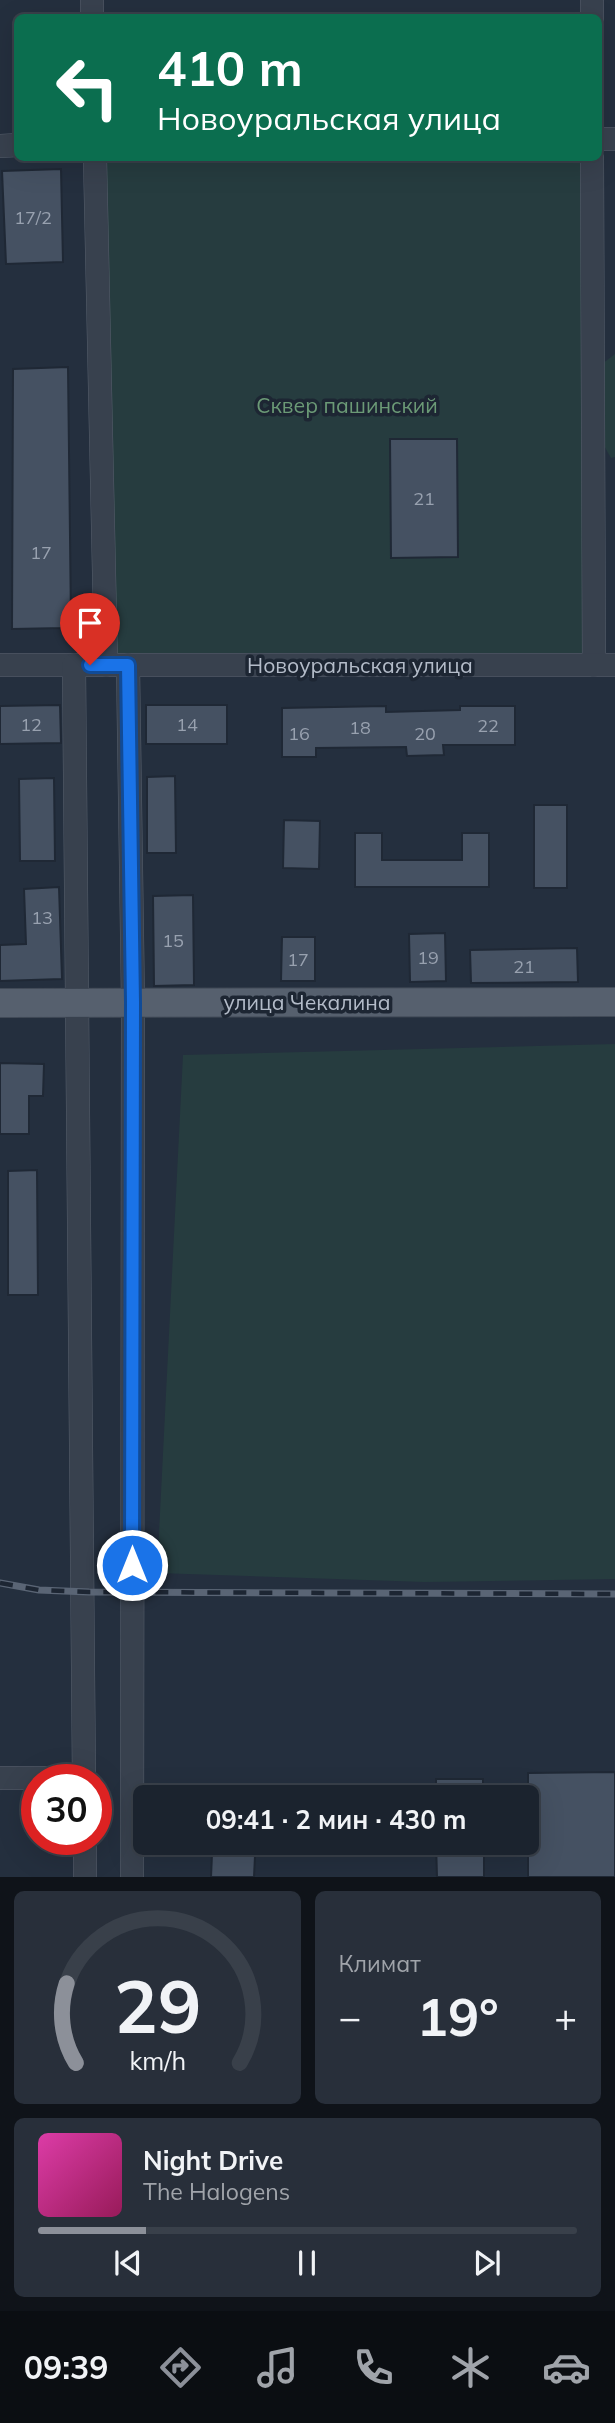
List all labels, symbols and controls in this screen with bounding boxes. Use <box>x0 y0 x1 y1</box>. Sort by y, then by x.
text: 410 m <box>157 37 303 98</box>
icon: left <box>42 42 133 133</box>
text: Новоуральская улица <box>157 98 501 138</box>
house number: 17/2 <box>14 206 52 229</box>
park label: Сквер пашинский <box>256 392 438 418</box>
house number: 21 <box>413 487 435 510</box>
house number: 17 <box>30 541 52 564</box>
pin <box>60 593 120 665</box>
icon: arrive <box>71 604 109 642</box>
street label: Новоуральская улица <box>247 652 473 678</box>
house number: 12 <box>20 713 42 736</box>
house number: 14 <box>176 713 198 736</box>
house number: 22 <box>477 714 499 737</box>
house number: 18 <box>349 716 371 739</box>
house number: 16 <box>288 722 310 745</box>
house number: 20 <box>414 722 436 745</box>
house number: 13 <box>31 906 53 929</box>
house number: 15 <box>162 929 184 952</box>
house number: 19 <box>417 946 439 969</box>
house number: 17 <box>287 948 309 971</box>
house number: 21 <box>513 955 535 978</box>
street label: улица Чекалина <box>223 989 391 1015</box>
position arrow <box>95 1528 169 1602</box>
speed limit sign: 30 <box>21 1764 112 1855</box>
text: 09:41 · 2 мин · 430 m <box>206 1803 466 1836</box>
text: Климат <box>339 1949 421 1978</box>
text: 29 <box>114 1961 201 2052</box>
text: 19° <box>417 1984 499 2049</box>
text: − <box>339 1993 361 2041</box>
text: + <box>554 1993 577 2041</box>
text: km/h <box>129 2045 186 2076</box>
text: Night Drive <box>143 2144 283 2177</box>
text: The Halogens <box>143 2177 290 2206</box>
icon: previous <box>109 2244 147 2282</box>
icon: pause <box>288 2244 326 2282</box>
icon: next <box>468 2244 506 2282</box>
icon: directions <box>156 2343 205 2392</box>
icon: music <box>253 2343 302 2392</box>
icon: phone <box>349 2343 398 2392</box>
icon: climate <box>446 2343 495 2392</box>
icon: car <box>542 2343 591 2392</box>
text: 09:39 <box>24 2347 109 2387</box>

